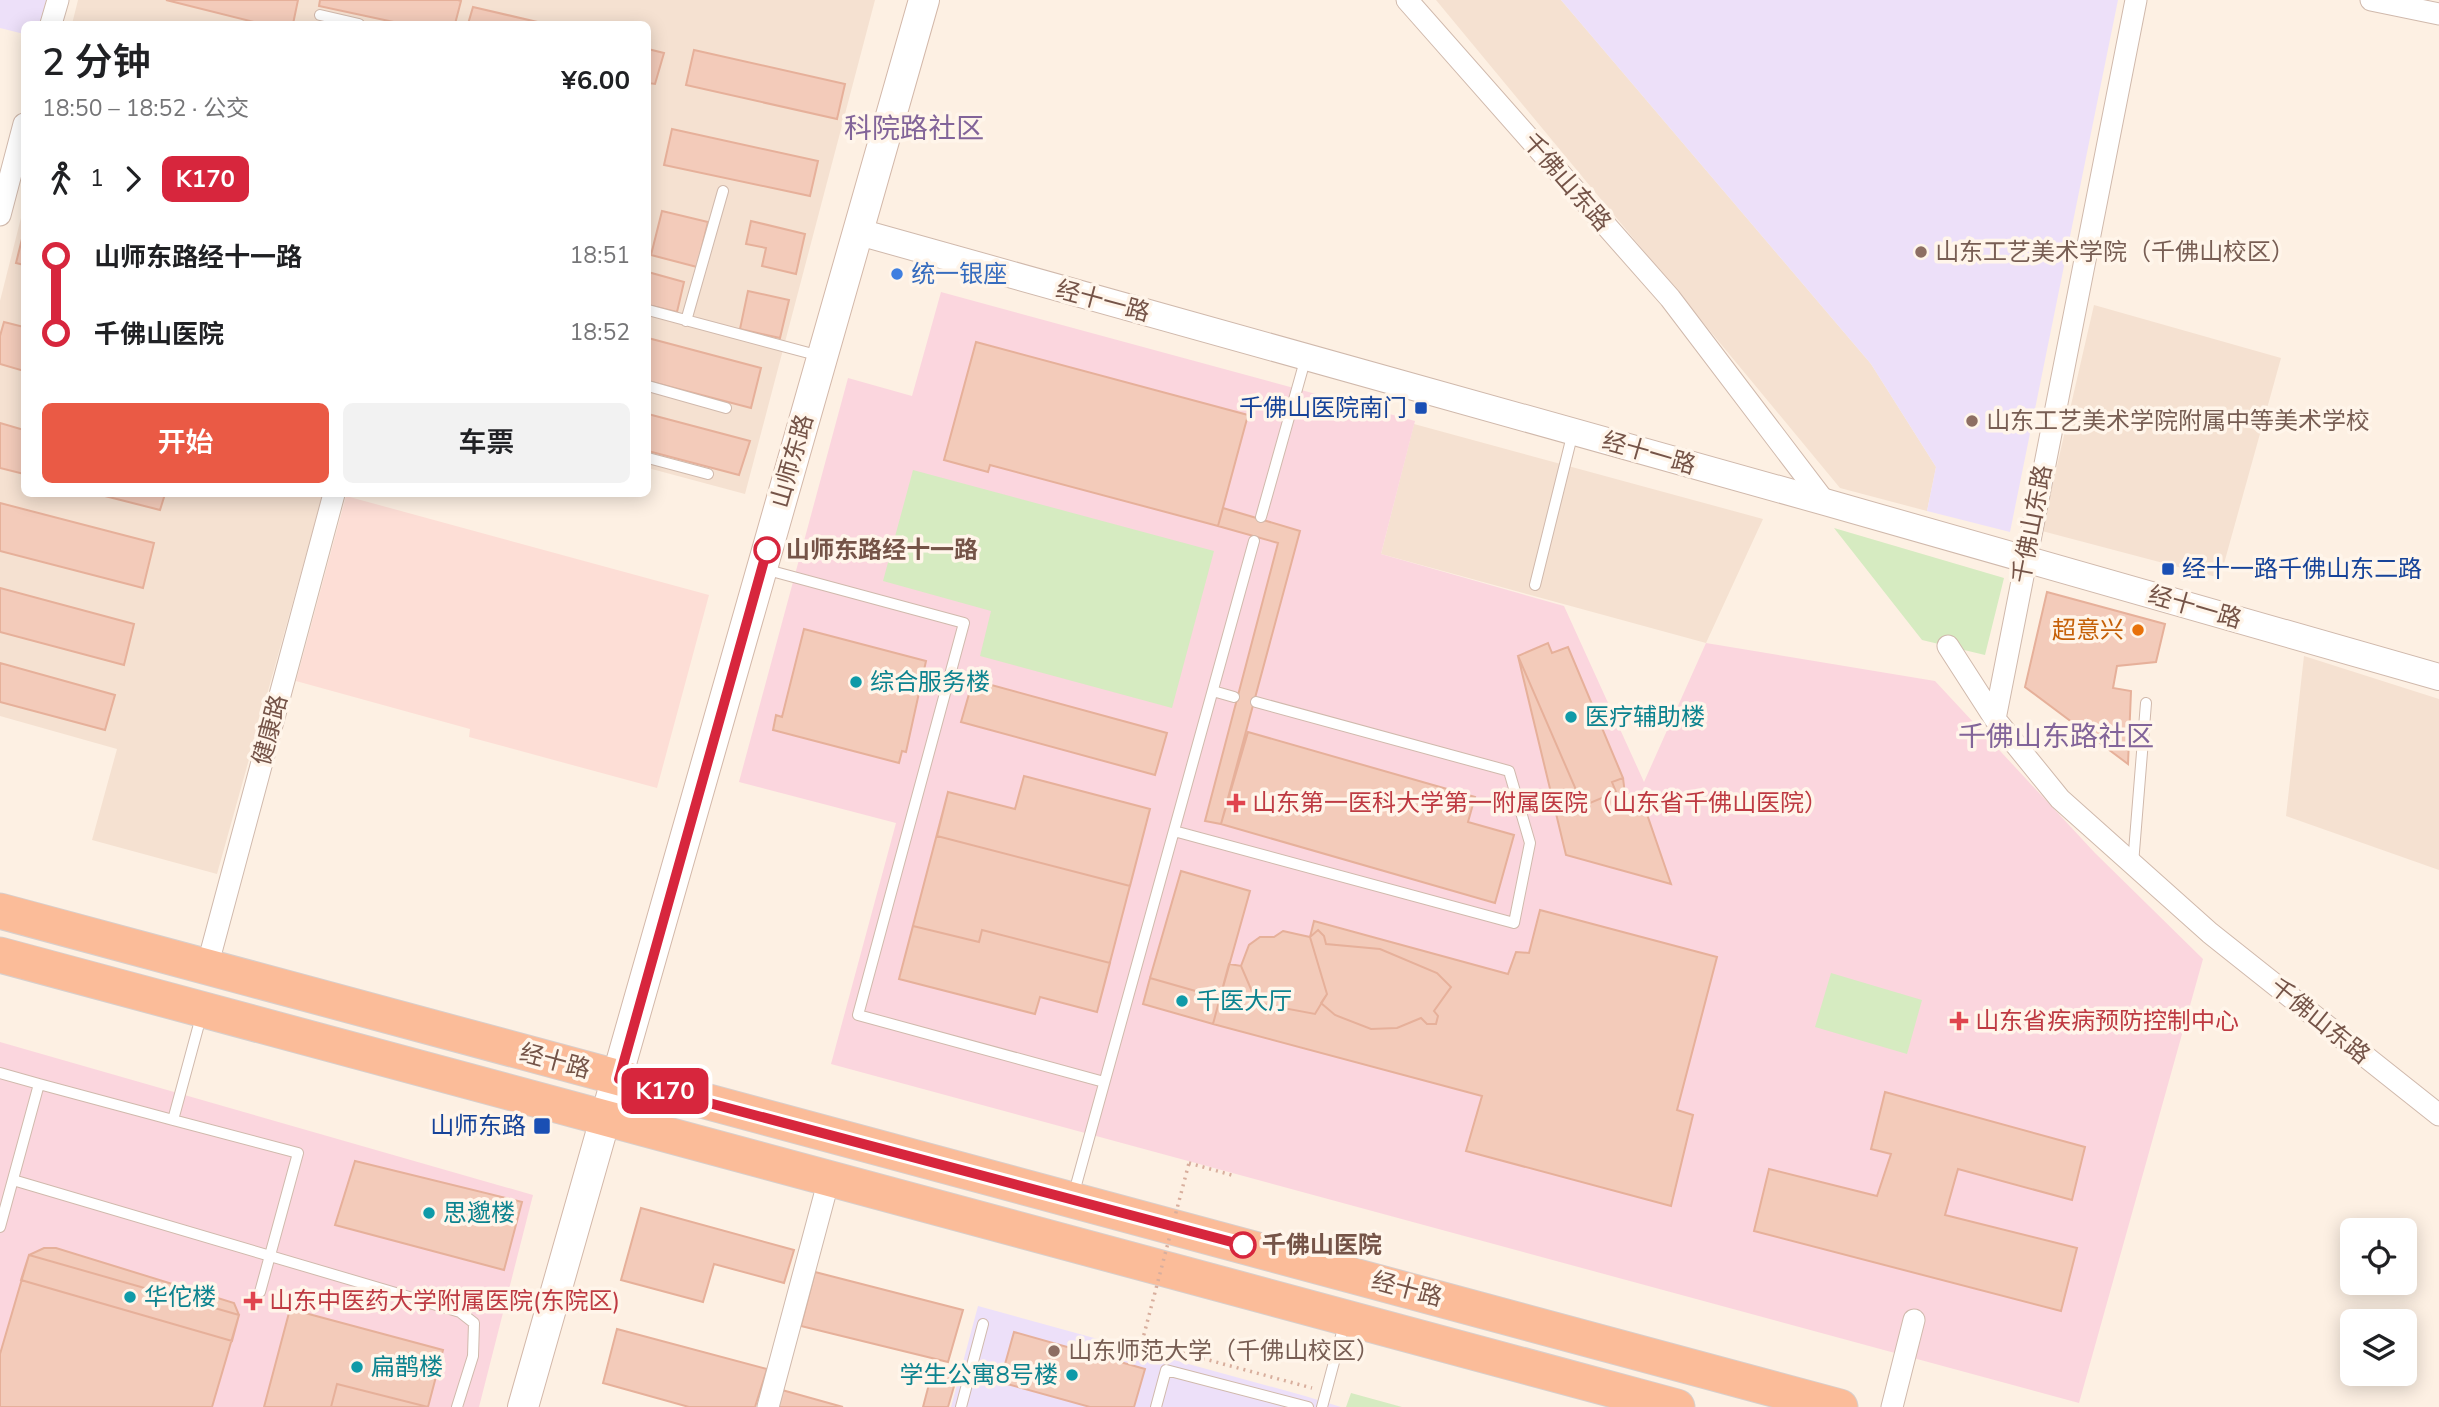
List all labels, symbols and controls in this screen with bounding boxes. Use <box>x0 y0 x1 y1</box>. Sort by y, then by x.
text: 2 分钟 <box>42 37 151 88</box>
text: ¥6.00 <box>561 63 630 98</box>
text: 18:50 – 18:52 · 公交 <box>42 93 249 124</box>
district label: 科院路社区 <box>844 110 984 148</box>
street label: 千佛山东路 <box>1516 126 1618 238</box>
icon: walk <box>42 160 80 198</box>
icon: forward <box>114 160 152 198</box>
text: 1 <box>90 163 104 194</box>
text: K170 <box>176 163 235 195</box>
place label: 山东工艺美术学院（千佛山校区） <box>1935 236 2295 268</box>
text: 山师东路经十一路 <box>94 240 302 275</box>
text: 18:51 <box>570 240 630 271</box>
marker: 山东工艺美术学院（千佛山校区） <box>1913 244 1929 260</box>
place label: 统一银座 <box>911 258 1007 290</box>
marker: 统一银座 <box>889 266 905 282</box>
street label: 经十一路 <box>1052 273 1154 329</box>
text: 千佛山医院 <box>94 317 224 352</box>
text: 18:52 <box>570 317 630 348</box>
place label: 千佛山医院南门 <box>1239 392 1407 424</box>
marker: 千佛山医院南门 <box>1413 400 1429 416</box>
button: 开始 <box>42 403 329 483</box>
button: 车票 <box>343 403 630 483</box>
place label: 山东工艺美术学院附属中等美术学校 <box>1986 405 2370 437</box>
street label: 山师东路 <box>763 410 821 512</box>
marker: 山东工艺美术学院附属中等美术学校 <box>1964 413 1980 429</box>
street label: 经十一路 <box>1598 424 1700 482</box>
street label: 千佛山东路 <box>2005 462 2059 586</box>
place label: 山师东路经十一路 <box>786 534 978 566</box>
marker: 山师东路经十一路 <box>754 537 780 563</box>
place label: 经十一路千佛山东二路 <box>2182 553 2422 585</box>
marker: 经十一路千佛山东二路 <box>2160 561 2176 577</box>
street label: 经十一路 <box>2144 578 2246 636</box>
place label: 超意兴 <box>2052 614 2124 646</box>
marker: 超意兴 <box>2130 622 2146 638</box>
place label: 综合服务楼 <box>870 666 990 698</box>
marker: 综合服务楼 <box>848 674 864 690</box>
street label: 健康路 <box>245 691 295 769</box>
place label: 医疗辅助楼 <box>1585 701 1705 733</box>
marker: 医疗辅助楼 <box>1563 709 1579 725</box>
district label: 千佛山东路社区 <box>1958 718 2154 756</box>
place label: 山东第一医科大学第一附属医院（山东省千佛山医院） <box>1252 787 1828 819</box>
marker: 山东第一医科大学第一附属医院（山东省千佛山医院） <box>1226 793 1246 813</box>
street label: 千佛山东路 <box>2263 971 2377 1071</box>
place label: 千医大厅 <box>1196 985 1292 1017</box>
marker: 千医大厅 <box>1174 993 1190 1009</box>
place label: 山东省疾病预防控制中心 <box>1975 1005 2239 1037</box>
marker: 山东省疾病预防控制中心 <box>1949 1011 1969 1031</box>
street label: 经十路 <box>516 1036 594 1086</box>
line badge: K170 <box>616 1068 714 1114</box>
text: K170 <box>635 1075 695 1107</box>
place label: 山师东路 <box>430 1110 526 1142</box>
marker: 山师东路 <box>532 1116 552 1136</box>
place label: 思邈楼 <box>443 1197 515 1229</box>
marker: 思邈楼 <box>421 1205 437 1221</box>
map controls <box>2340 1218 2417 1386</box>
button: locate <box>2340 1218 2417 1295</box>
place label: 千佛山医院 <box>1262 1229 1382 1261</box>
marker: 千佛山医院 <box>1230 1232 1256 1258</box>
street label: 经十路 <box>1368 1264 1446 1314</box>
place label: 华佗楼 <box>144 1281 216 1313</box>
place label: 山东中医药大学附属医院(东院区) <box>269 1285 620 1317</box>
marker: 华佗楼 <box>122 1289 138 1305</box>
marker: 山东中医药大学附属医院(东院区) <box>243 1291 263 1311</box>
button: layers <box>2340 1309 2417 1386</box>
place label: 山东师范大学（千佛山校区） <box>1068 1335 1380 1367</box>
marker: 山东师范大学（千佛山校区） <box>1046 1343 1062 1359</box>
place label: 扁鹊楼 <box>371 1351 443 1383</box>
marker: 扁鹊楼 <box>349 1359 365 1375</box>
place label: 学生公寓8号楼 <box>900 1359 1058 1391</box>
marker: 学生公寓8号楼 <box>1064 1367 1080 1383</box>

